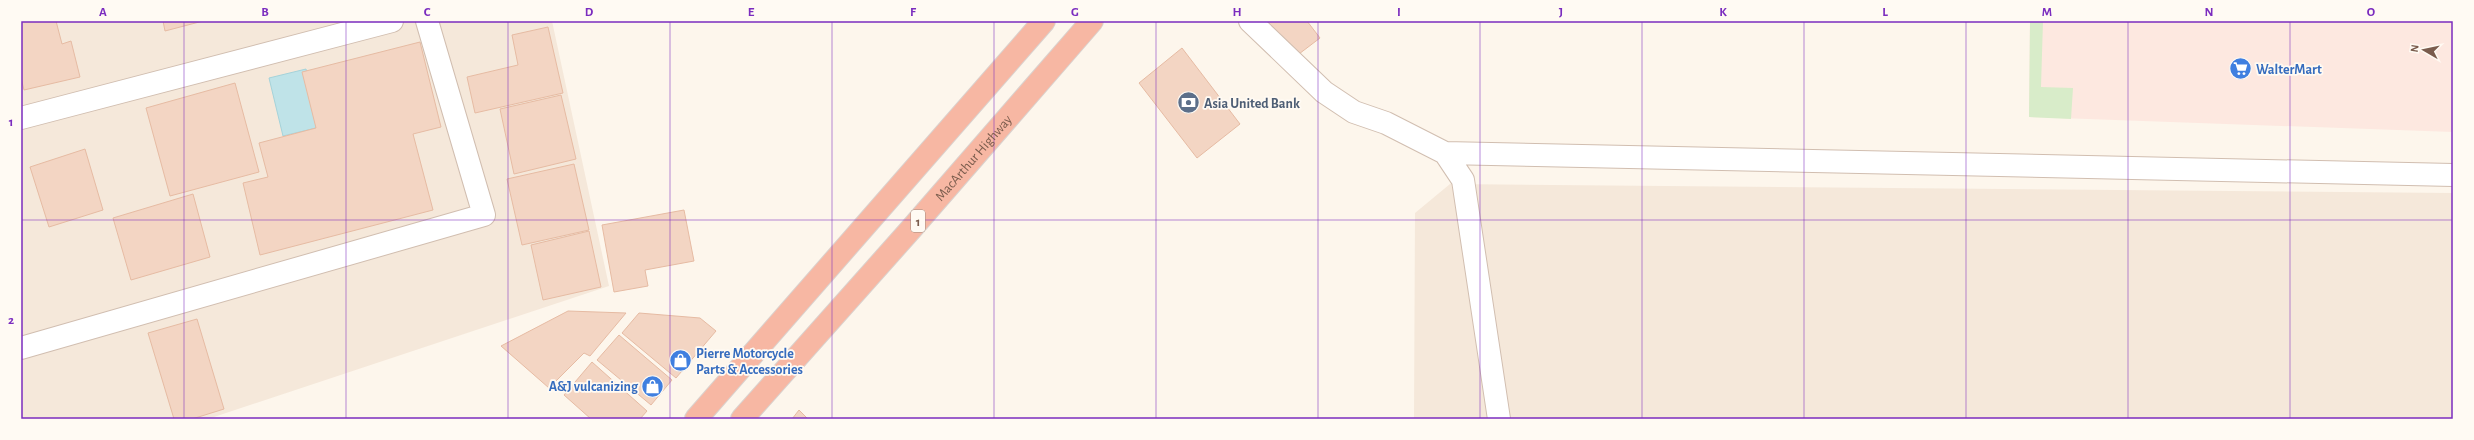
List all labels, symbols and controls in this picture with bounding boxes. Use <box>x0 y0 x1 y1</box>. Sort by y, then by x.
text: A <box>99 6 107 19</box>
text: B <box>261 6 269 19</box>
text: C <box>424 6 431 19</box>
text: D <box>585 6 594 19</box>
text: E <box>748 6 755 19</box>
text: F <box>910 6 917 19</box>
text: G <box>1071 6 1079 19</box>
text: H <box>1232 6 1242 19</box>
text: I <box>1397 6 1401 19</box>
text: J <box>1559 6 1563 19</box>
text: K <box>1719 6 1727 19</box>
text: L <box>1882 6 1888 19</box>
text: M <box>2042 6 2052 19</box>
text: N <box>2204 6 2214 19</box>
text: O <box>2367 6 2376 19</box>
north arrow <box>2404 30 2444 70</box>
text: N <box>2409 44 2421 53</box>
supermarket icon: WalterMart <box>2228 56 2254 82</box>
place label: WalterMart <box>2256 63 2322 77</box>
bank icon: Asia United Bank <box>1176 90 1202 116</box>
place label: Asia United Bank <box>1204 97 1300 111</box>
street label: MacArthur Highway <box>933 112 1015 204</box>
text: 1 <box>9 116 13 129</box>
road number: 1 <box>911 210 925 232</box>
text: 2 <box>8 314 14 327</box>
place label: Pierre Motorcycle Parts & Accessories <box>696 347 803 377</box>
shop icon: Pierre Motorcycle Parts & Accessories <box>667 348 693 374</box>
shop icon: A&J vulcanizing <box>640 373 666 399</box>
place label: A&J vulcanizing <box>549 380 639 394</box>

